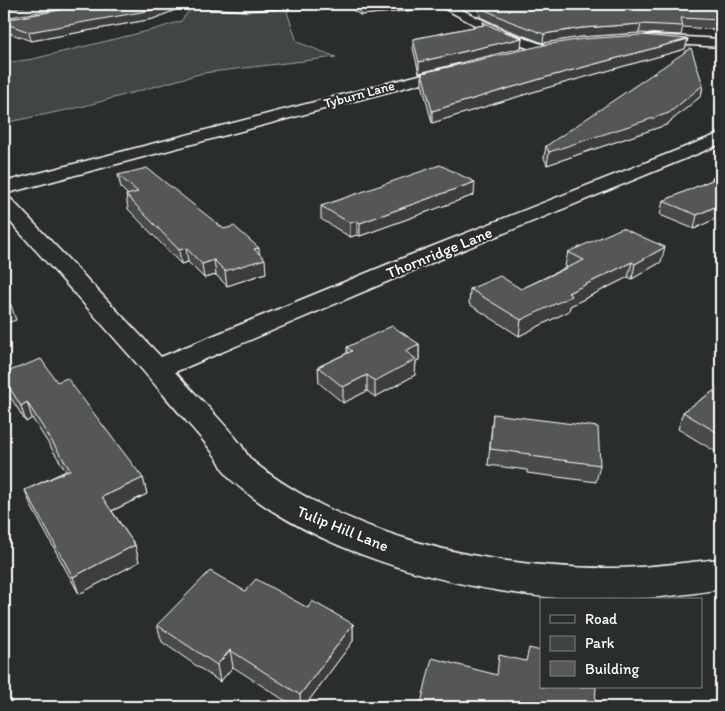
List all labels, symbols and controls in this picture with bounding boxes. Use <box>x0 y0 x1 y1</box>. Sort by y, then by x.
street label: Tyburn Lane <box>322 77 397 112</box>
street label: Thornridge Lane <box>383 223 495 282</box>
street label: Tulip Hill Lane <box>294 501 391 555</box>
legend <box>540 598 702 688</box>
text: Road <box>585 610 618 628</box>
text: Park <box>585 634 615 652</box>
text: Building <box>585 660 639 678</box>

